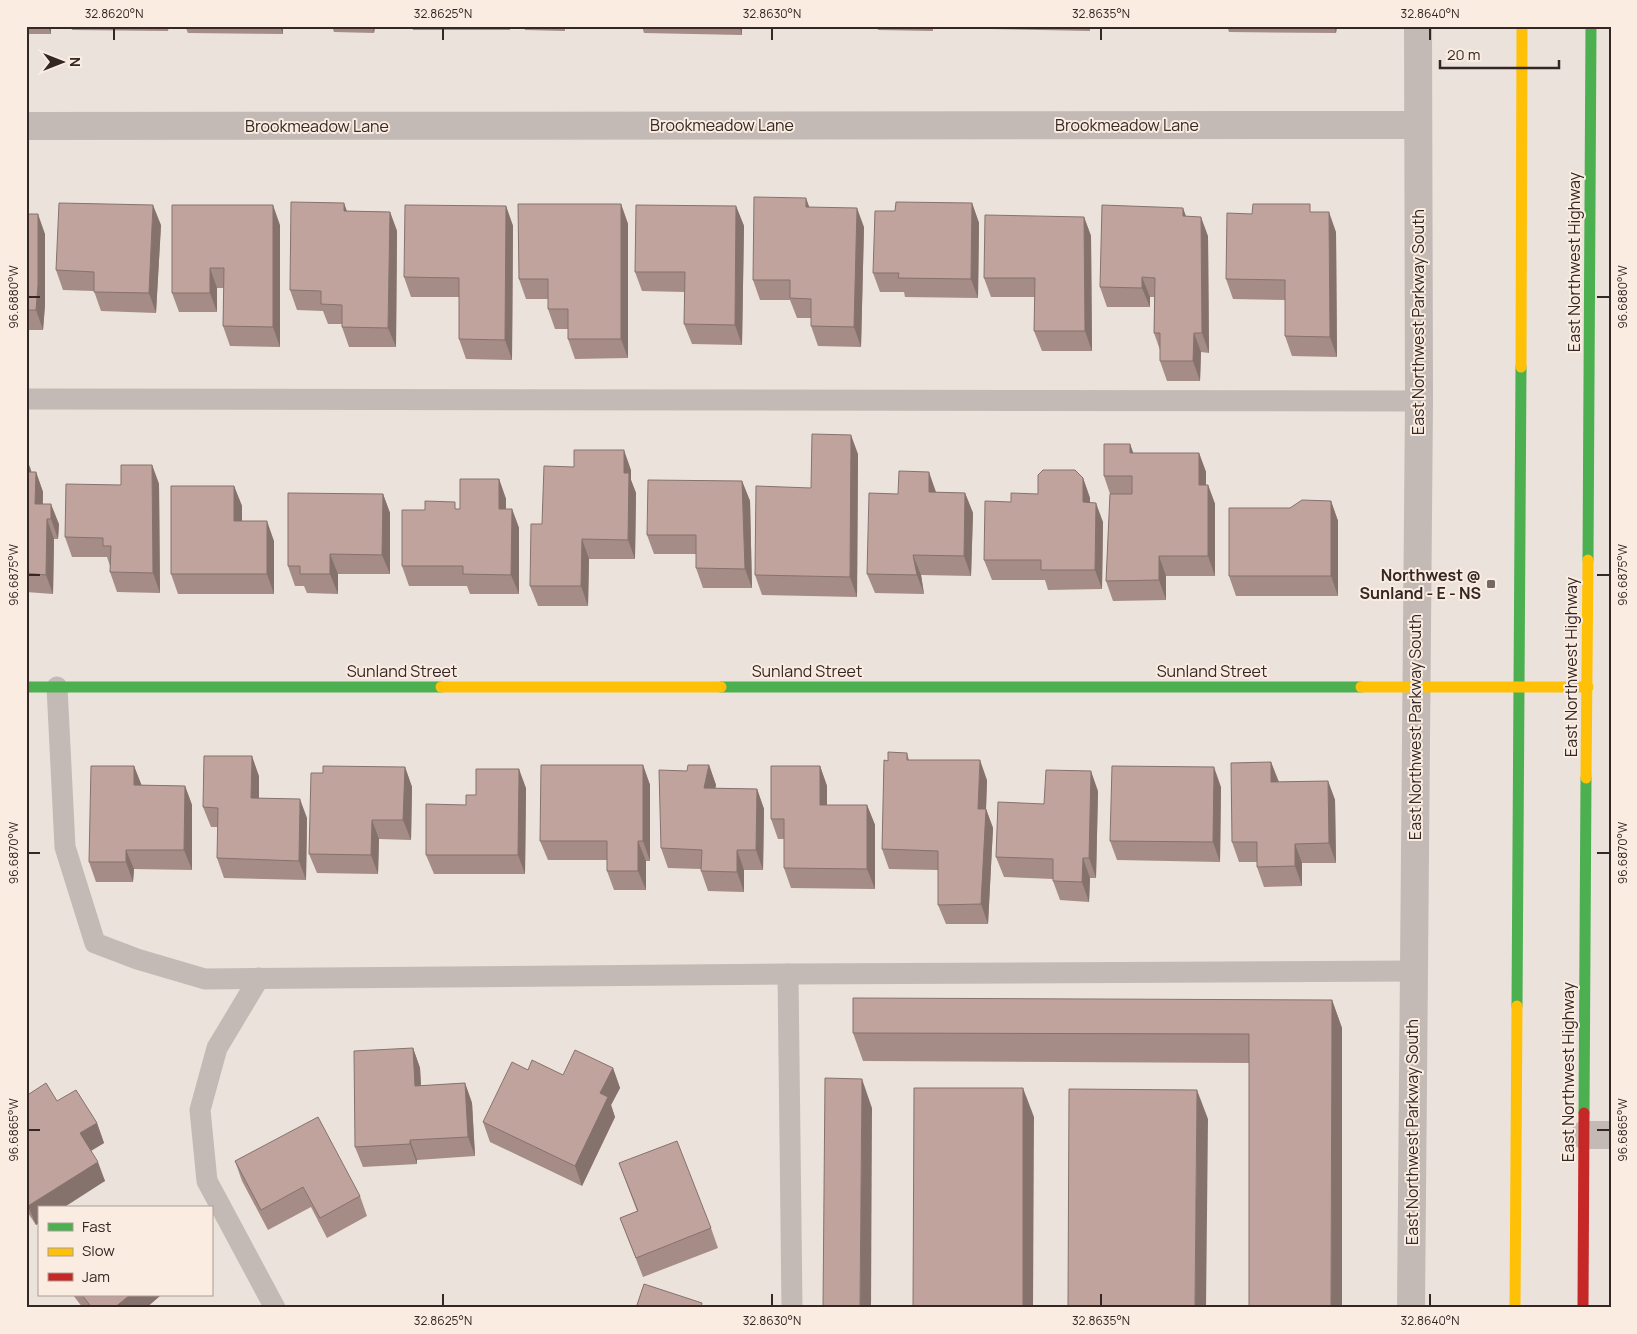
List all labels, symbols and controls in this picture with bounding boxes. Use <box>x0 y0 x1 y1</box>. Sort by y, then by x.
text: 32.8620°N <box>85 5 143 22</box>
text: 32.8625°N <box>414 5 472 22</box>
text: 32.8630°N <box>743 5 801 22</box>
text: 32.8635°N <box>1072 5 1130 22</box>
text: 32.8640°N <box>1401 5 1459 22</box>
north arrow <box>38 38 88 88</box>
scale bar <box>1440 38 1558 70</box>
text: 20 m <box>1447 44 1480 65</box>
text: N <box>66 57 85 67</box>
street label: Brookmeadow Lane <box>650 114 794 136</box>
street label: Brookmeadow Lane <box>1055 114 1199 136</box>
street label: Brookmeadow Lane <box>245 115 389 137</box>
street label: East Northwest Highway <box>1563 172 1585 352</box>
street label: East Northwest Parkway South <box>1407 209 1429 435</box>
text: 96.6880°W <box>5 265 22 329</box>
text: 96.6880°W <box>1614 265 1631 329</box>
text: 96.6875°W <box>5 543 22 606</box>
text: 96.6875°W <box>1614 543 1631 606</box>
place label: Northwest @ Sunland - E - NS <box>1359 564 1481 604</box>
street label: East Northwest Highway <box>1560 577 1582 757</box>
marker: Northwest @ Sunland - E - NS <box>1485 578 1497 590</box>
street label: East Northwest Parkway South <box>1404 614 1426 840</box>
street label: Sunland Street <box>347 660 457 682</box>
street label: Sunland Street <box>752 660 862 682</box>
street label: Sunland Street <box>1157 660 1267 682</box>
text: 96.6870°W <box>5 821 22 884</box>
text: 96.6870°W <box>1614 821 1631 884</box>
street label: East Northwest Highway <box>1557 982 1579 1162</box>
street label: East Northwest Parkway South <box>1401 1019 1423 1245</box>
text: 96.6865°W <box>5 1098 22 1162</box>
text: 96.6865°W <box>1614 1098 1631 1162</box>
legend <box>38 1206 212 1296</box>
text: Fast <box>82 1216 111 1237</box>
text: Slow <box>82 1240 115 1261</box>
text: Jam <box>82 1266 110 1287</box>
text: 32.8625°N <box>414 1312 472 1329</box>
text: 32.8630°N <box>743 1312 801 1329</box>
text: 32.8635°N <box>1072 1312 1130 1329</box>
text: 32.8640°N <box>1401 1312 1459 1329</box>

